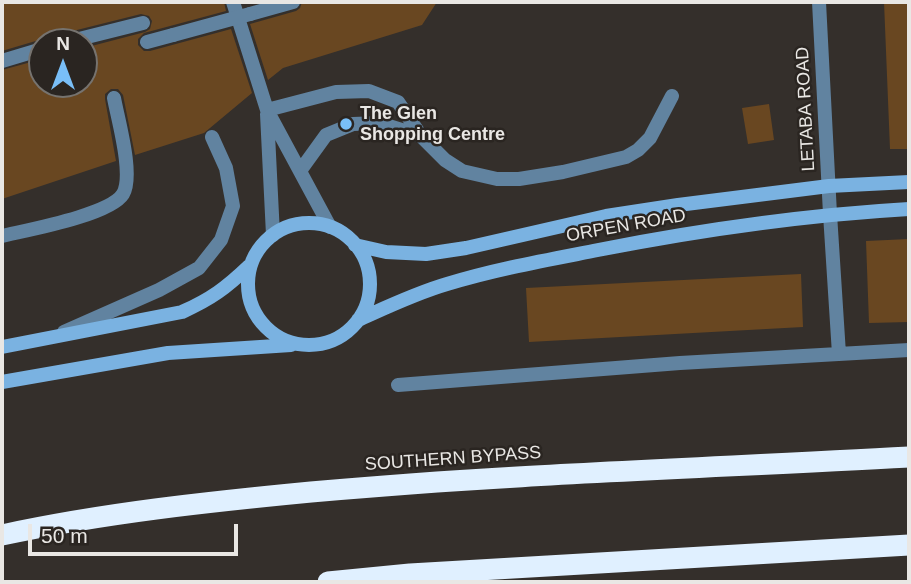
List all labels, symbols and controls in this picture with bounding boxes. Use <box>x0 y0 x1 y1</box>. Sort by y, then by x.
north arrow <box>28 28 98 98</box>
text: N <box>56 33 70 54</box>
street label: LETABA ROAD <box>792 46 820 172</box>
place label: The Glen Shopping Centre <box>360 103 505 146</box>
marker: The Glen Shopping Centre <box>338 116 354 132</box>
street label: ORPEN ROAD <box>565 205 687 247</box>
street label: SOUTHERN BYPASS <box>364 442 542 476</box>
scale bar <box>32 510 242 554</box>
text: 50 m <box>41 524 88 547</box>

